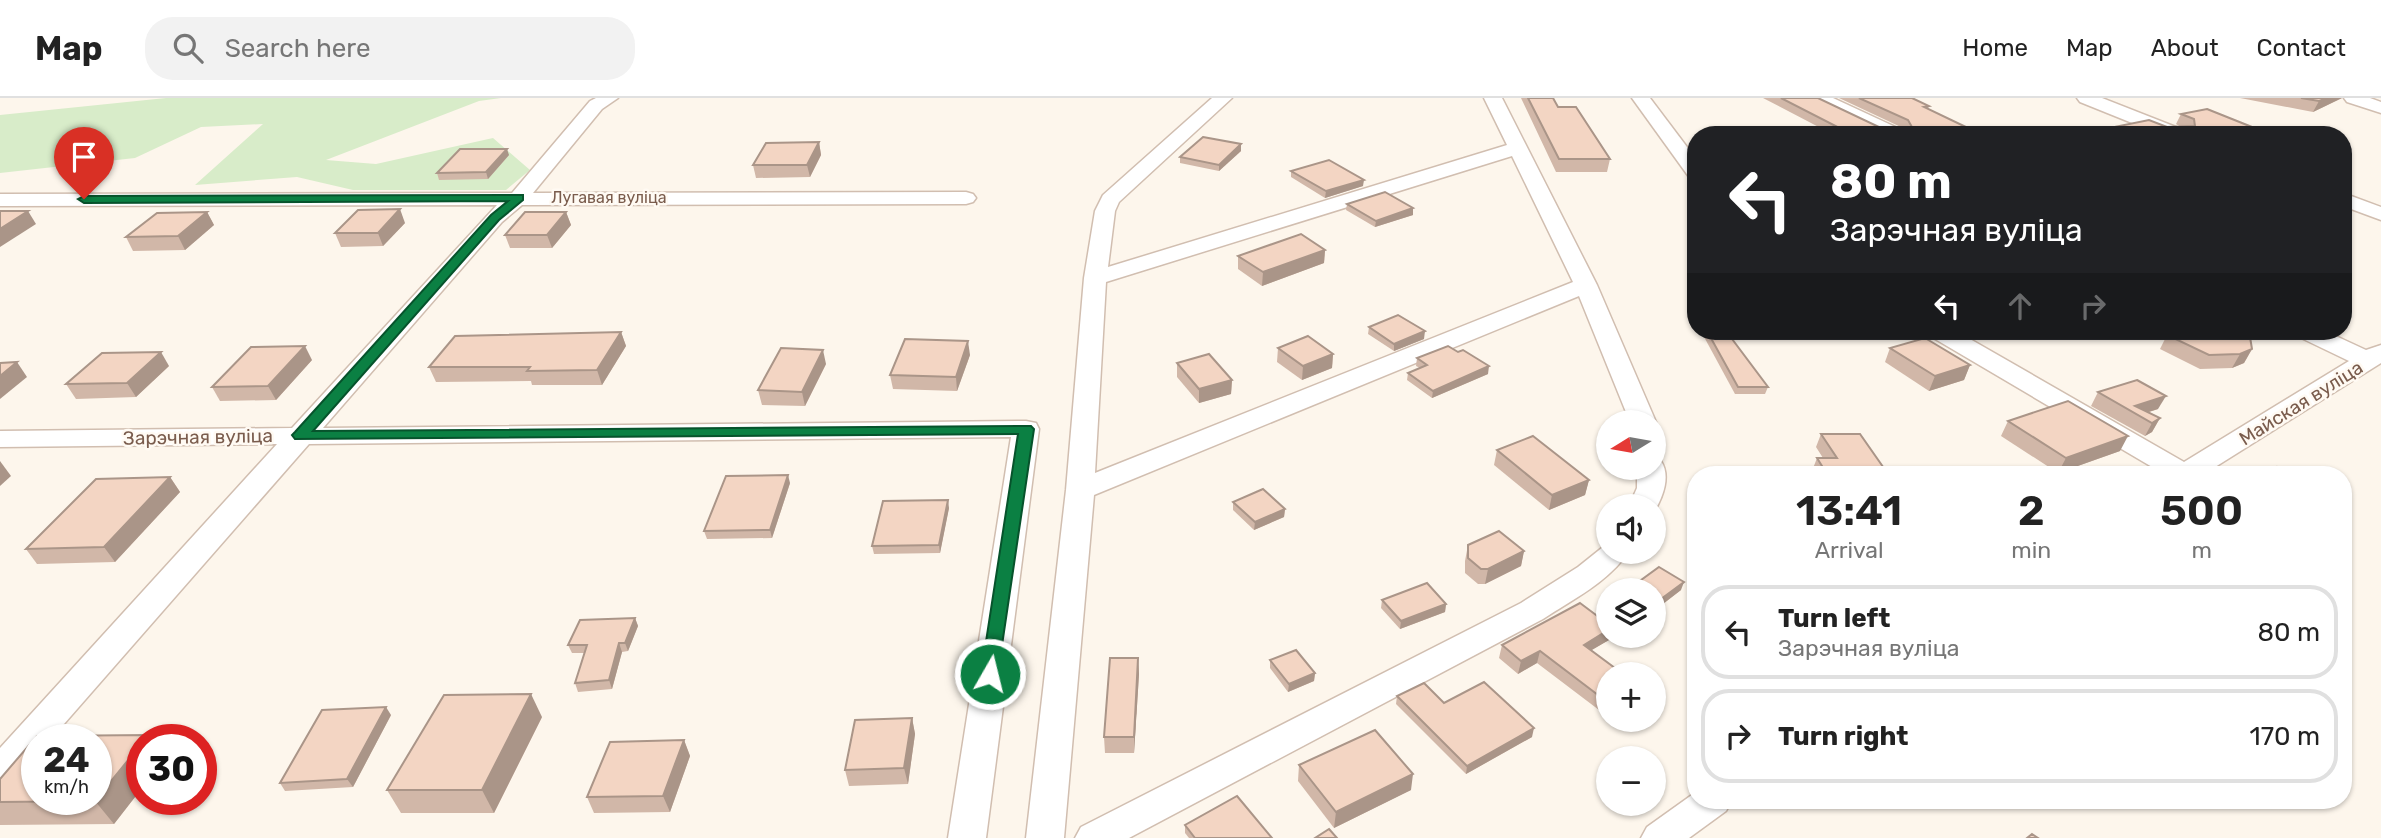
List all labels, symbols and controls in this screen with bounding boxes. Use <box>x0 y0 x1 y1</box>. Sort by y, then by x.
search box <box>145 17 635 80</box>
text: Map <box>35 29 103 68</box>
icon: search <box>169 29 207 67</box>
text: Search here <box>225 33 370 64</box>
text: Home <box>1962 34 2028 62</box>
text: Map <box>2066 34 2113 62</box>
text: About <box>2151 34 2219 62</box>
text: Contact <box>2257 34 2346 62</box>
pin <box>54 127 114 199</box>
icon: arrive <box>65 138 103 176</box>
text: 80 m <box>1830 152 1952 210</box>
icon: left <box>1715 154 1806 245</box>
street label: Лугавая вуліца <box>551 188 667 207</box>
text: Зарэчная вуліца <box>1830 211 2083 249</box>
icon: left <box>1928 287 1966 325</box>
icon: ahead <box>2001 287 2039 325</box>
icon: right <box>2074 287 2112 325</box>
street label: Майская вуліца <box>2235 356 2367 450</box>
north arrow <box>1596 410 1666 480</box>
map controls <box>1596 410 1666 816</box>
street label: Зарэчная вуліца <box>123 424 273 450</box>
text: 13:41 <box>1796 486 1902 536</box>
text: 2 <box>2018 486 2045 536</box>
text: 500 <box>2160 486 2243 536</box>
button: sound <box>1596 494 1666 564</box>
text: Arrival <box>1815 536 1884 564</box>
text: min <box>2011 536 2051 564</box>
text: m <box>2191 536 2212 564</box>
button: layers <box>1596 578 1666 648</box>
text: Turn left <box>1778 603 1890 634</box>
icon: left <box>1719 613 1757 651</box>
text: 80 m <box>2257 617 2320 648</box>
text: Зарэчная вуліца <box>1778 634 1960 662</box>
position arrow <box>953 637 1027 711</box>
button: + <box>1596 662 1666 732</box>
icon: right <box>1719 717 1757 755</box>
text: Turn right <box>1778 721 1908 752</box>
text: 170 m <box>2250 721 2320 752</box>
speed limit sign: 30 <box>126 724 217 815</box>
text: 24 <box>43 739 90 781</box>
button: − <box>1596 746 1666 816</box>
text: km/h <box>44 776 89 798</box>

